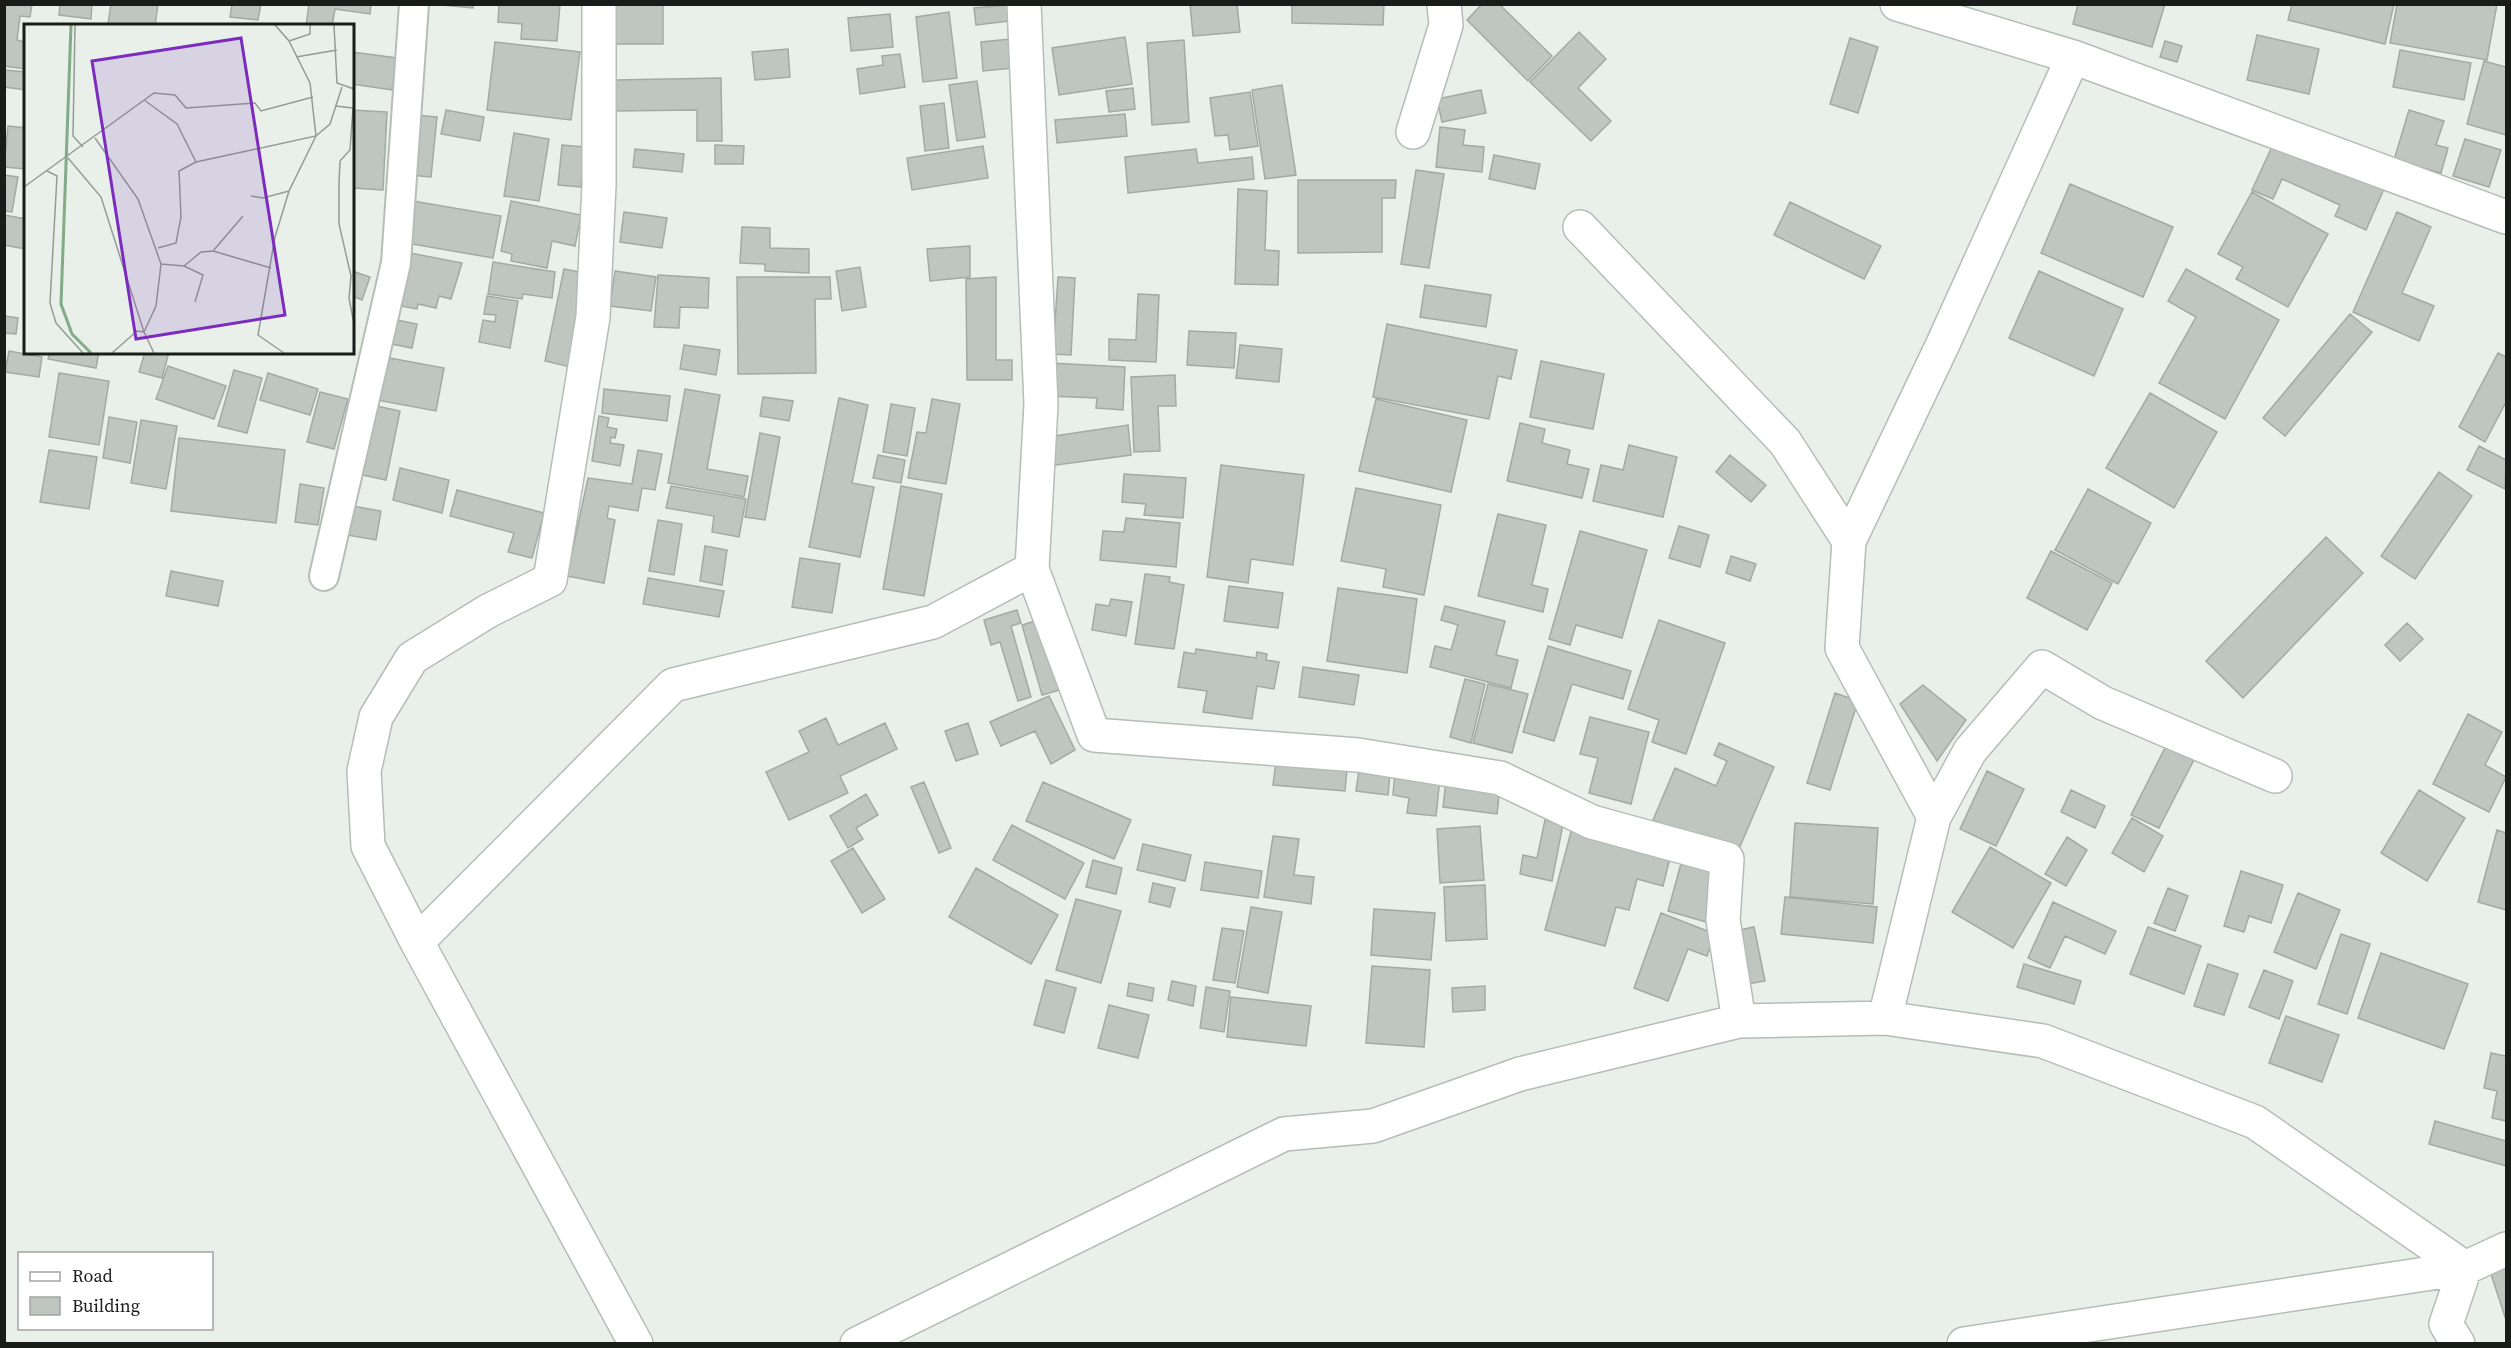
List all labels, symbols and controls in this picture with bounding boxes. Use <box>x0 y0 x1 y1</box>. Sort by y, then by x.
inset map <box>24 24 354 354</box>
legend <box>18 1252 213 1330</box>
text: Road <box>72 1263 113 1288</box>
text: Building <box>72 1293 140 1318</box>

